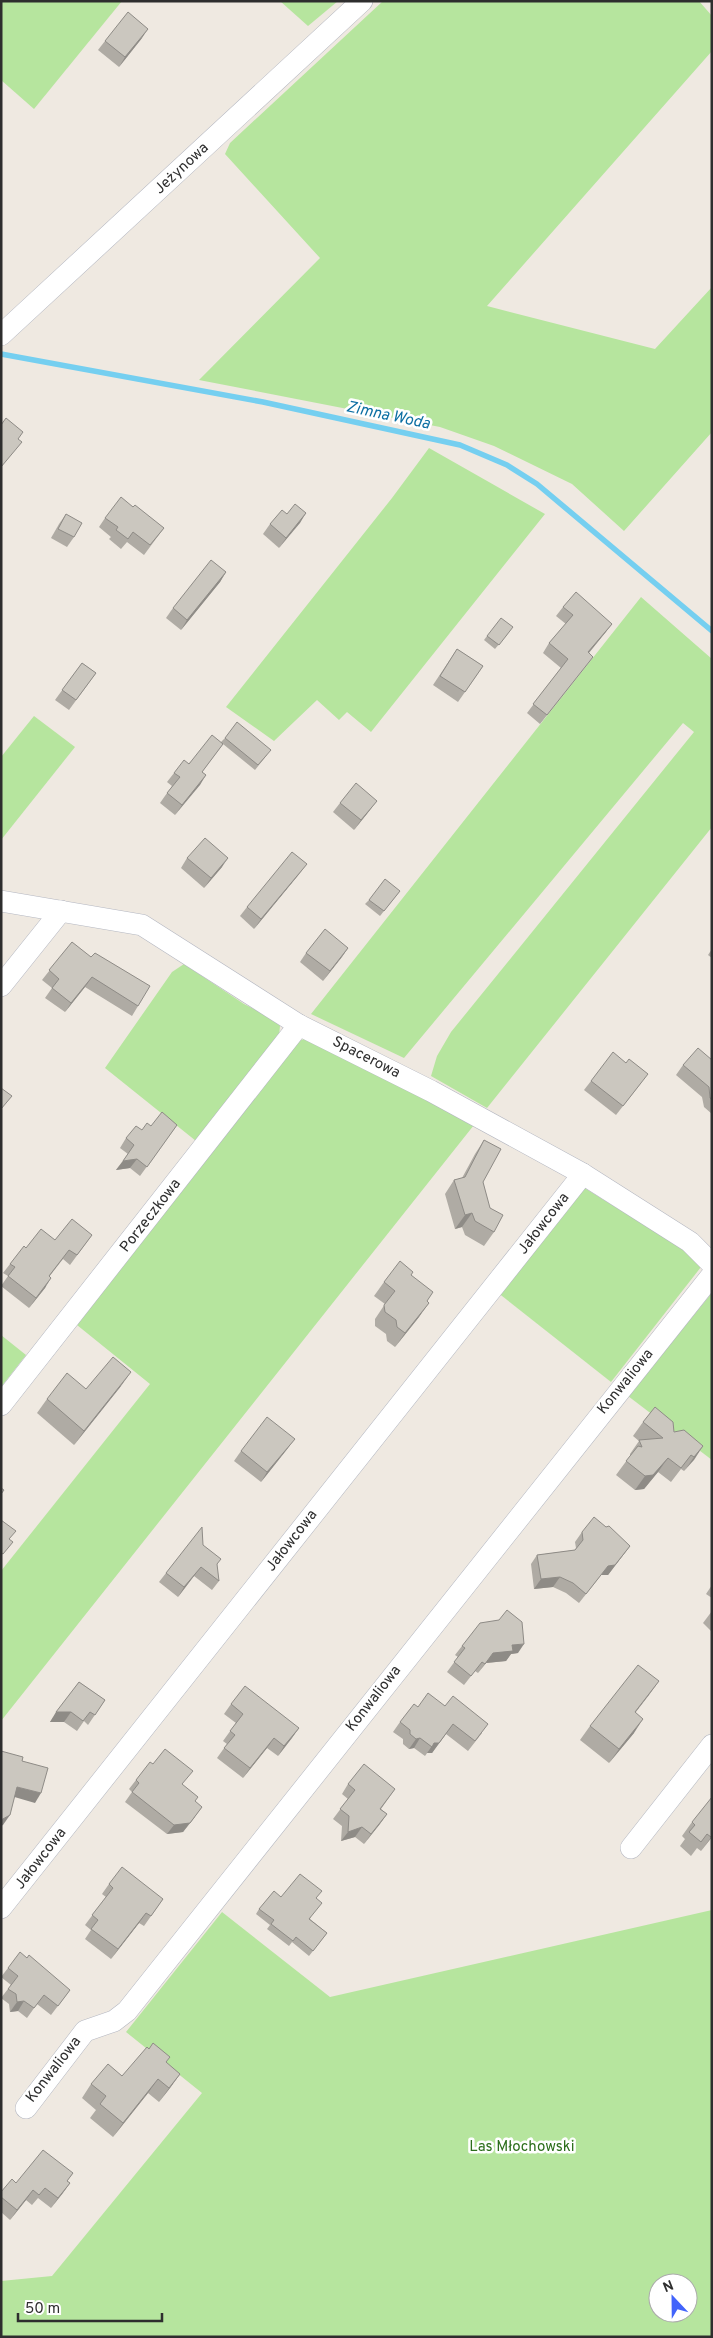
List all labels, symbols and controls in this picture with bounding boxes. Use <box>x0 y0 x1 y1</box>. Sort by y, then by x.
street label: Jeżynowa <box>151 139 213 199</box>
water label: Zimna Woda <box>344 397 432 435</box>
street label: Spacerowa <box>329 1033 403 1083</box>
street label: Porzeczkowa <box>116 1175 186 1257</box>
street label: Jałowcowa <box>514 1189 574 1259</box>
street label: Konwaliowa <box>594 1345 658 1419</box>
street label: Jałowcowa <box>262 1506 322 1576</box>
street label: Konwaliowa <box>342 1662 406 1736</box>
street label: Jałowcowa <box>11 1824 71 1894</box>
street label: Konwaliowa <box>22 2033 86 2107</box>
park label: Las Młochowski <box>469 2138 575 2157</box>
north arrow <box>648 2273 698 2323</box>
text: N <box>661 2278 677 2297</box>
scale bar <box>18 2290 161 2322</box>
text: 50 m <box>25 2300 60 2319</box>

